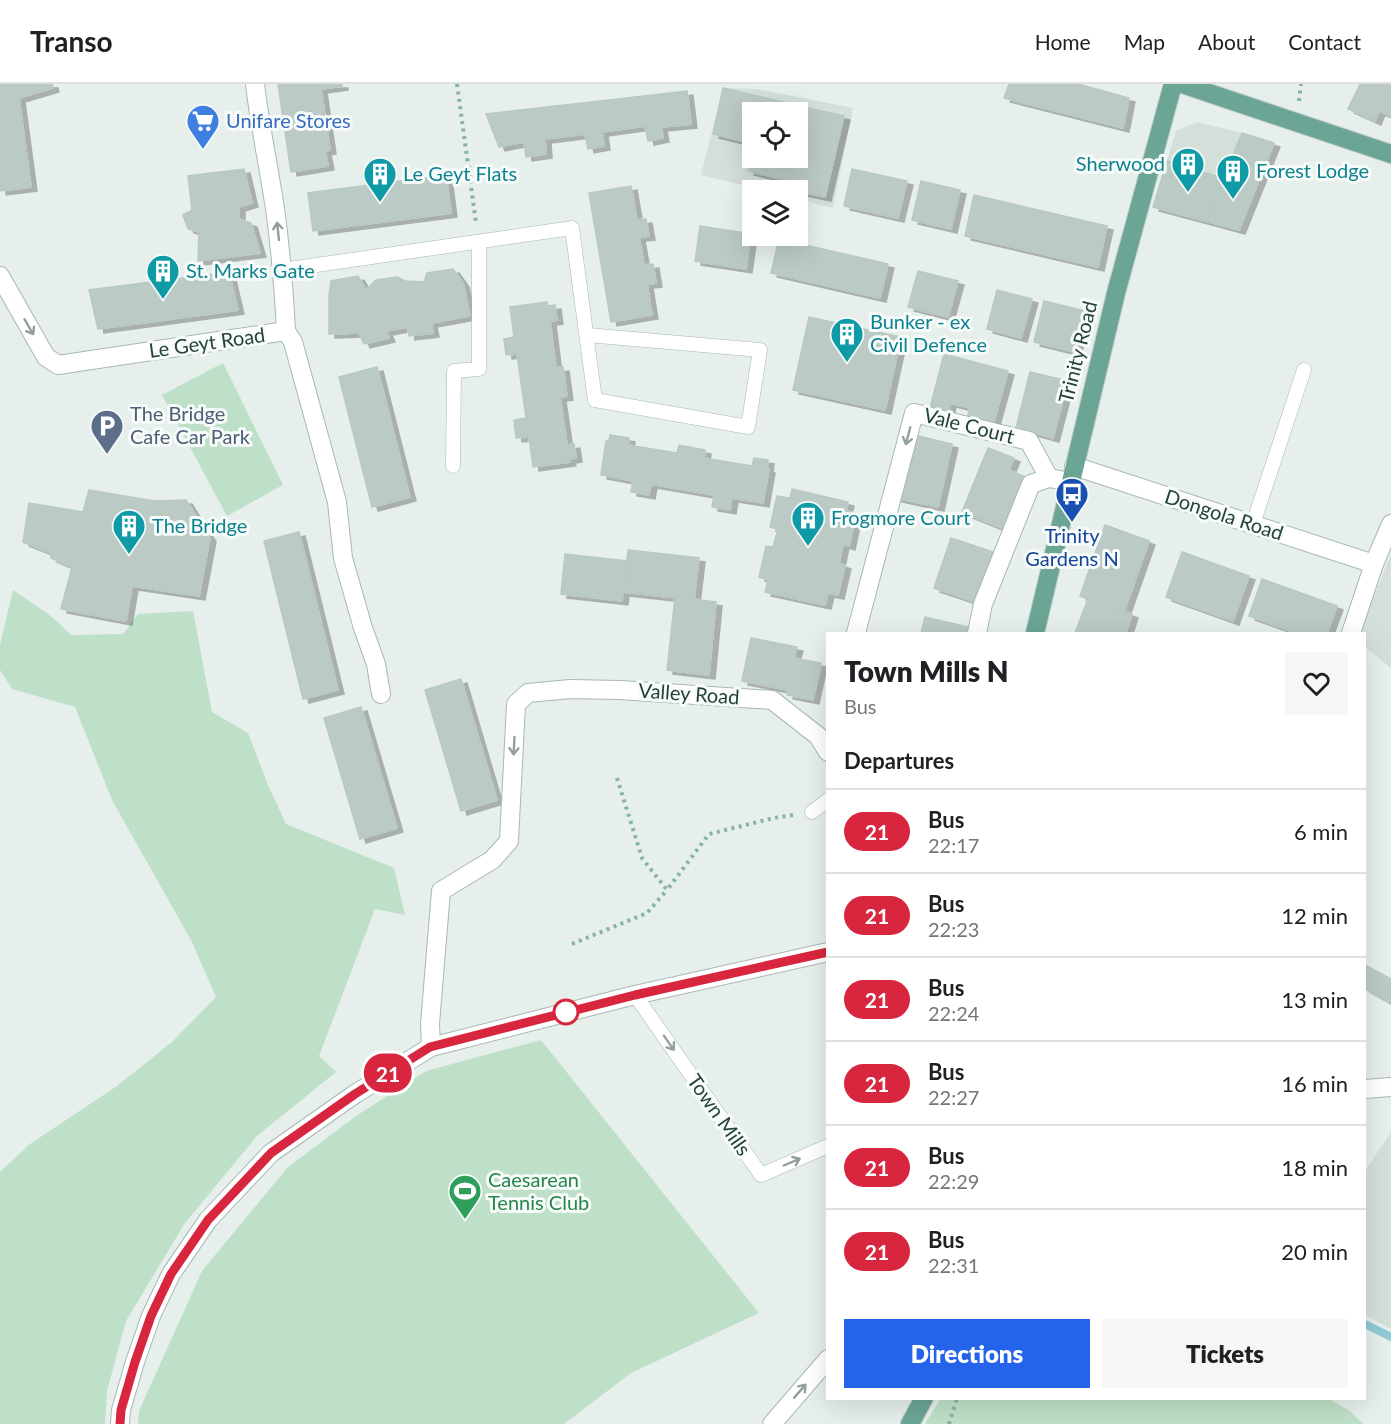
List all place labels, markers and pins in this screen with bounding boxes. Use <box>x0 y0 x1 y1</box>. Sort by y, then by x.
supermarket icon: Unifare Stores <box>185 103 221 150</box>
place label: Unifare Stores <box>226 108 351 132</box>
building icon: Sherwood <box>1170 146 1206 193</box>
place label: Sherwood <box>1076 151 1165 175</box>
building icon: Forest Lodge <box>1215 153 1251 200</box>
building icon: Le Geyt Flats <box>362 156 398 203</box>
place label: Forest Lodge <box>1256 158 1369 182</box>
place label: Le Geyt Flats <box>403 161 517 185</box>
building icon: St. Marks Gate <box>145 253 181 300</box>
place label: St. Marks Gate <box>186 258 315 282</box>
place label: Bunker - ex Civil Defence <box>870 309 987 356</box>
building icon: Bunker - ex Civil Defence <box>829 316 865 363</box>
place label: The Bridge Cafe Car Park <box>130 401 251 448</box>
parking icon: The Bridge Cafe Car Park <box>89 408 125 455</box>
bus stop icon: Trinity Gardens N <box>1054 476 1090 523</box>
building icon: Frogmore Court <box>790 500 826 547</box>
place label: Frogmore Court <box>831 505 970 529</box>
building icon: The Bridge <box>111 508 147 555</box>
place label: The Bridge <box>152 513 247 537</box>
place label: Trinity Gardens N <box>1025 523 1119 570</box>
unlabelled marker <box>553 999 579 1025</box>
place label: Caesarean Tennis Club <box>488 1167 589 1214</box>
sports icon: Caesarean Tennis Club <box>447 1173 483 1220</box>

